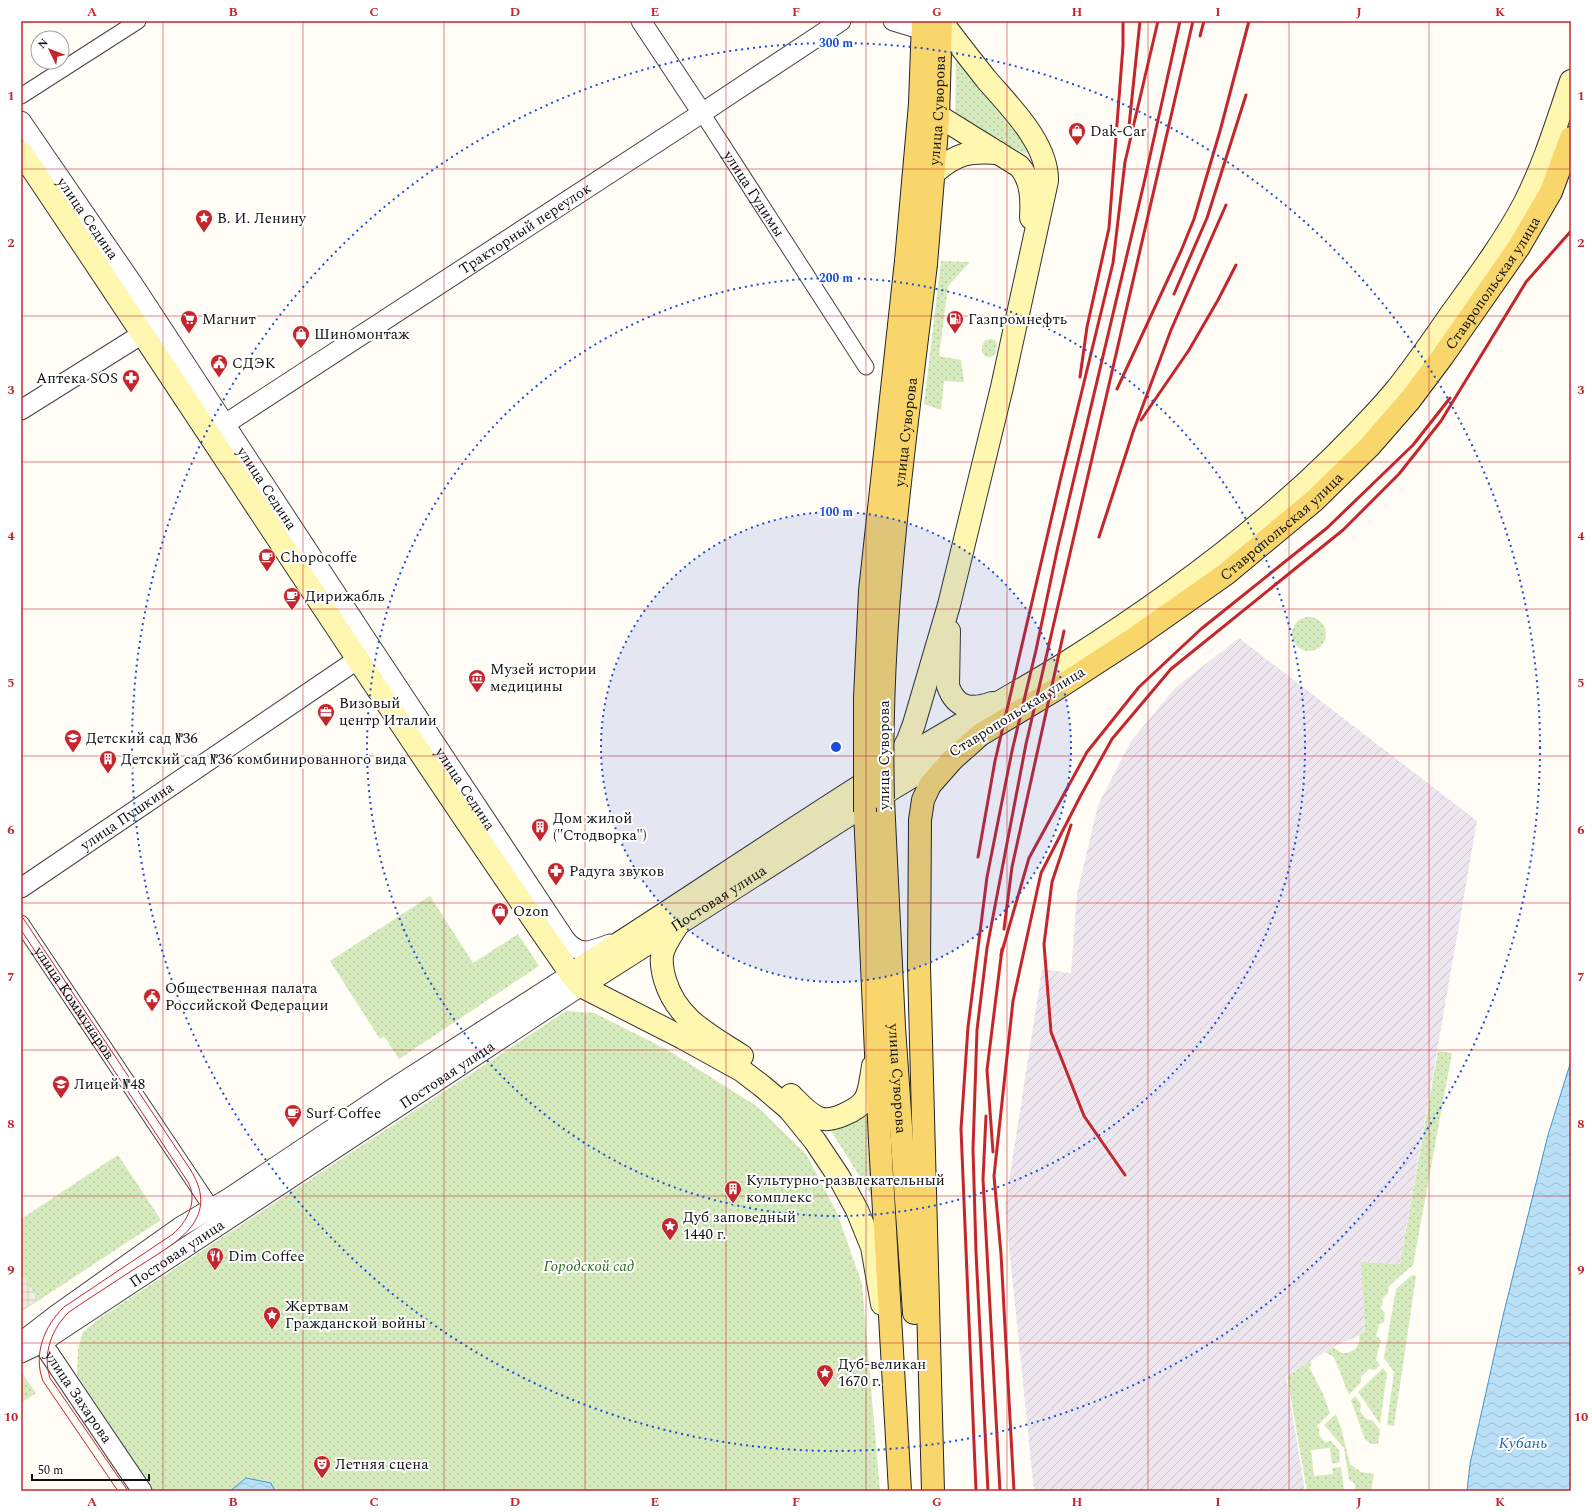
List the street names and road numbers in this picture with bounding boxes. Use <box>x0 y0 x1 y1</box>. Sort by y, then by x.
street label: улица Суворова <box>923 55 951 167</box>
street label: улица Гудимы <box>717 145 791 241</box>
street label: улица Седина <box>51 171 125 265</box>
street label: Тракторный переулок <box>454 177 596 280</box>
street label: Ставропольская улица <box>1439 211 1546 355</box>
street label: улица Суворова <box>888 375 924 489</box>
street label: улица Седина <box>231 441 303 535</box>
street label: Ставропольская улица <box>1215 466 1349 587</box>
street label: Ставропольская улица <box>944 660 1090 763</box>
street label: улица Суворова <box>873 699 896 811</box>
street label: улица Седина <box>429 742 502 835</box>
street label: улица Пушкина <box>75 776 179 857</box>
street label: Постовая улица <box>666 859 772 938</box>
street label: улица Коммунаров <box>28 941 121 1064</box>
street label: улица Суворова <box>882 1022 913 1135</box>
street label: Постовая улица <box>395 1034 500 1115</box>
street label: Постовая улица <box>124 1213 229 1293</box>
street label: улица Захарова <box>38 1345 119 1449</box>

